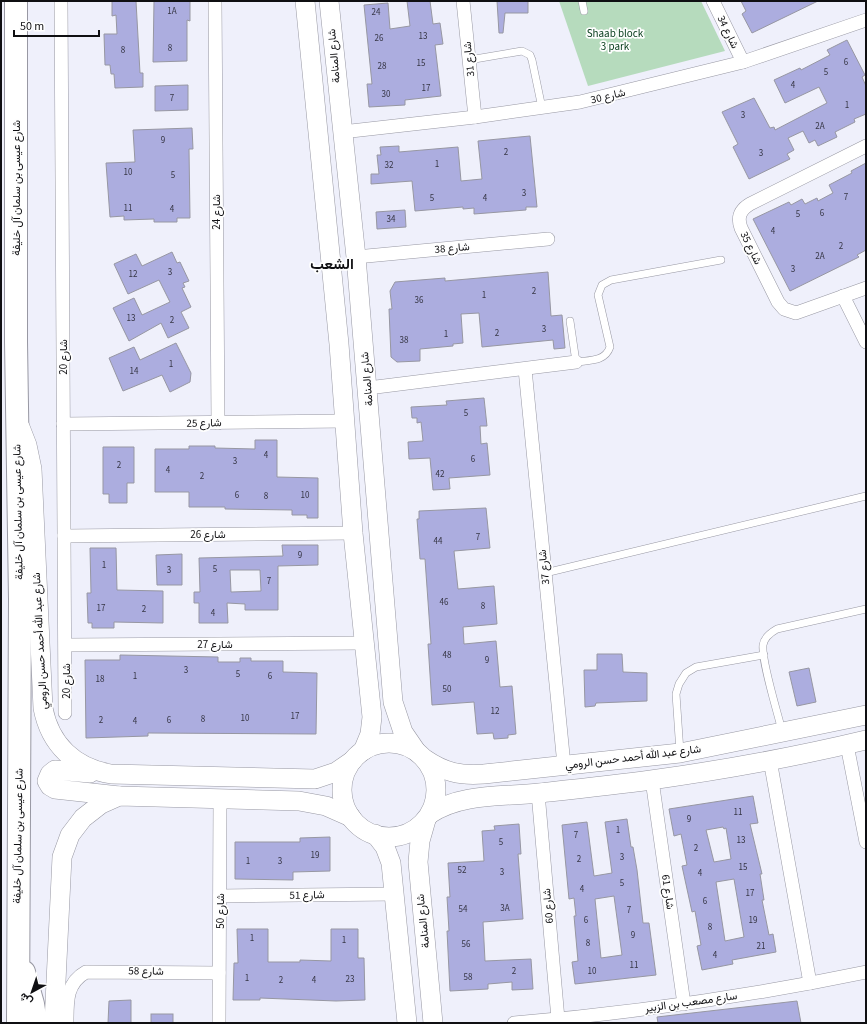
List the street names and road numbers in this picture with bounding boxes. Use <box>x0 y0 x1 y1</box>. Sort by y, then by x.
street label: شارع 34 <box>714 13 743 51</box>
street label: شارع المنامة <box>324 28 344 84</box>
street label: شارع 31 <box>460 40 478 77</box>
street label: شارع 30 <box>589 85 627 107</box>
street label: شارع عيسى بن سلمان آل خليفة <box>9 120 24 256</box>
street label: شارع 24 <box>209 194 224 230</box>
street label: شارع 35 <box>737 229 766 267</box>
street label: شارع 38 <box>434 239 471 257</box>
street label: شارع 20 <box>56 339 71 375</box>
street label: شارع المنامة <box>357 351 377 407</box>
street label: شارع 25 <box>186 415 222 431</box>
street label: شارع عيسى بن سلمان آل خليفة <box>9 444 27 580</box>
street label: شارع 26 <box>190 527 226 542</box>
street label: شارع 37 <box>535 548 553 585</box>
street label: شارع عبد الله أحمد حسن الرومي <box>29 572 53 710</box>
street label: شارع 27 <box>197 637 233 652</box>
street label: شارع 20 <box>59 663 74 699</box>
street label: شارع عبد الله أحمد حسن الرومي <box>564 741 702 775</box>
street label: شارع عيسى بن سلمان آل خليفة <box>9 768 27 904</box>
street label: شارع 61 <box>658 873 678 911</box>
street label: شارع 51 <box>289 887 325 903</box>
street label: شارع 60 <box>539 887 557 924</box>
street label: شارع 50 <box>213 893 228 929</box>
street label: شارع المنامة <box>413 893 433 949</box>
street label: شارع 58 <box>128 963 164 979</box>
street label: سارع مصعب بن الزبير <box>643 988 739 1016</box>

